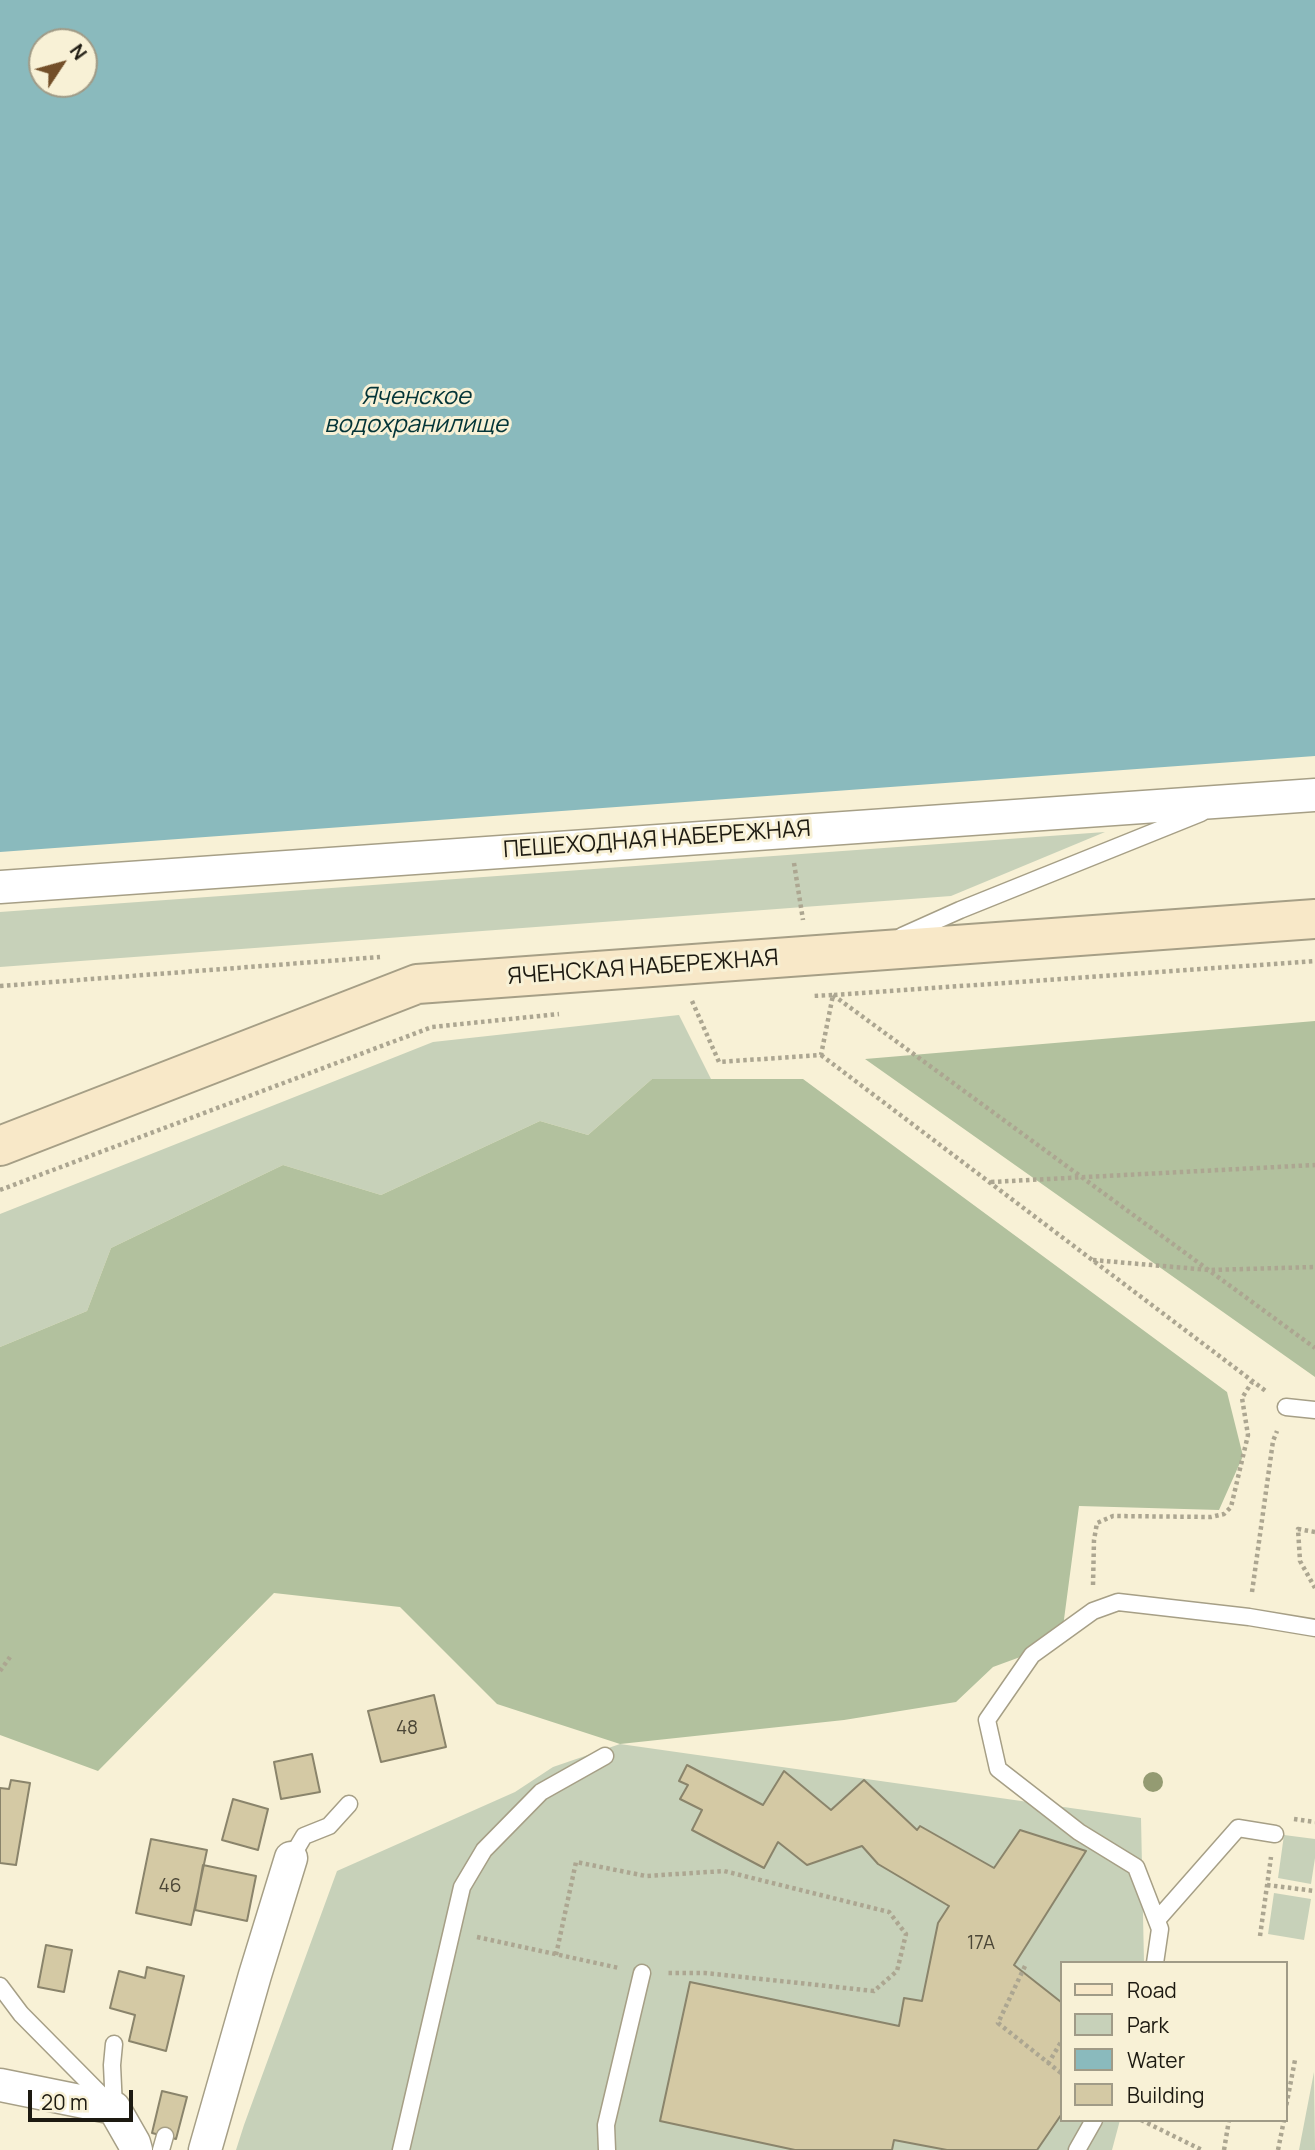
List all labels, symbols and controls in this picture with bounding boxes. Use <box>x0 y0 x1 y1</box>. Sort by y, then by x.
north arrow <box>28 28 98 98</box>
text: N <box>64 39 93 65</box>
water label: Яченское водохранилище <box>324 383 508 439</box>
street label: ПЕШЕХОДНАЯ НАБЕРЕЖНАЯ <box>502 815 812 865</box>
street label: ЯЧЕНСКАЯ НАБЕРЕЖНАЯ <box>507 945 779 991</box>
house number: 48 <box>396 1718 418 1740</box>
house number: 46 <box>159 1876 181 1898</box>
house number: 17А <box>967 1933 995 1955</box>
legend <box>1060 1961 1287 2122</box>
text: Road <box>1127 1976 1177 2004</box>
text: Park <box>1127 2011 1169 2039</box>
text: Water <box>1127 2046 1185 2074</box>
scale bar <box>32 2076 136 2120</box>
text: Building <box>1127 2081 1204 2109</box>
text: 20 m <box>41 2088 88 2116</box>

